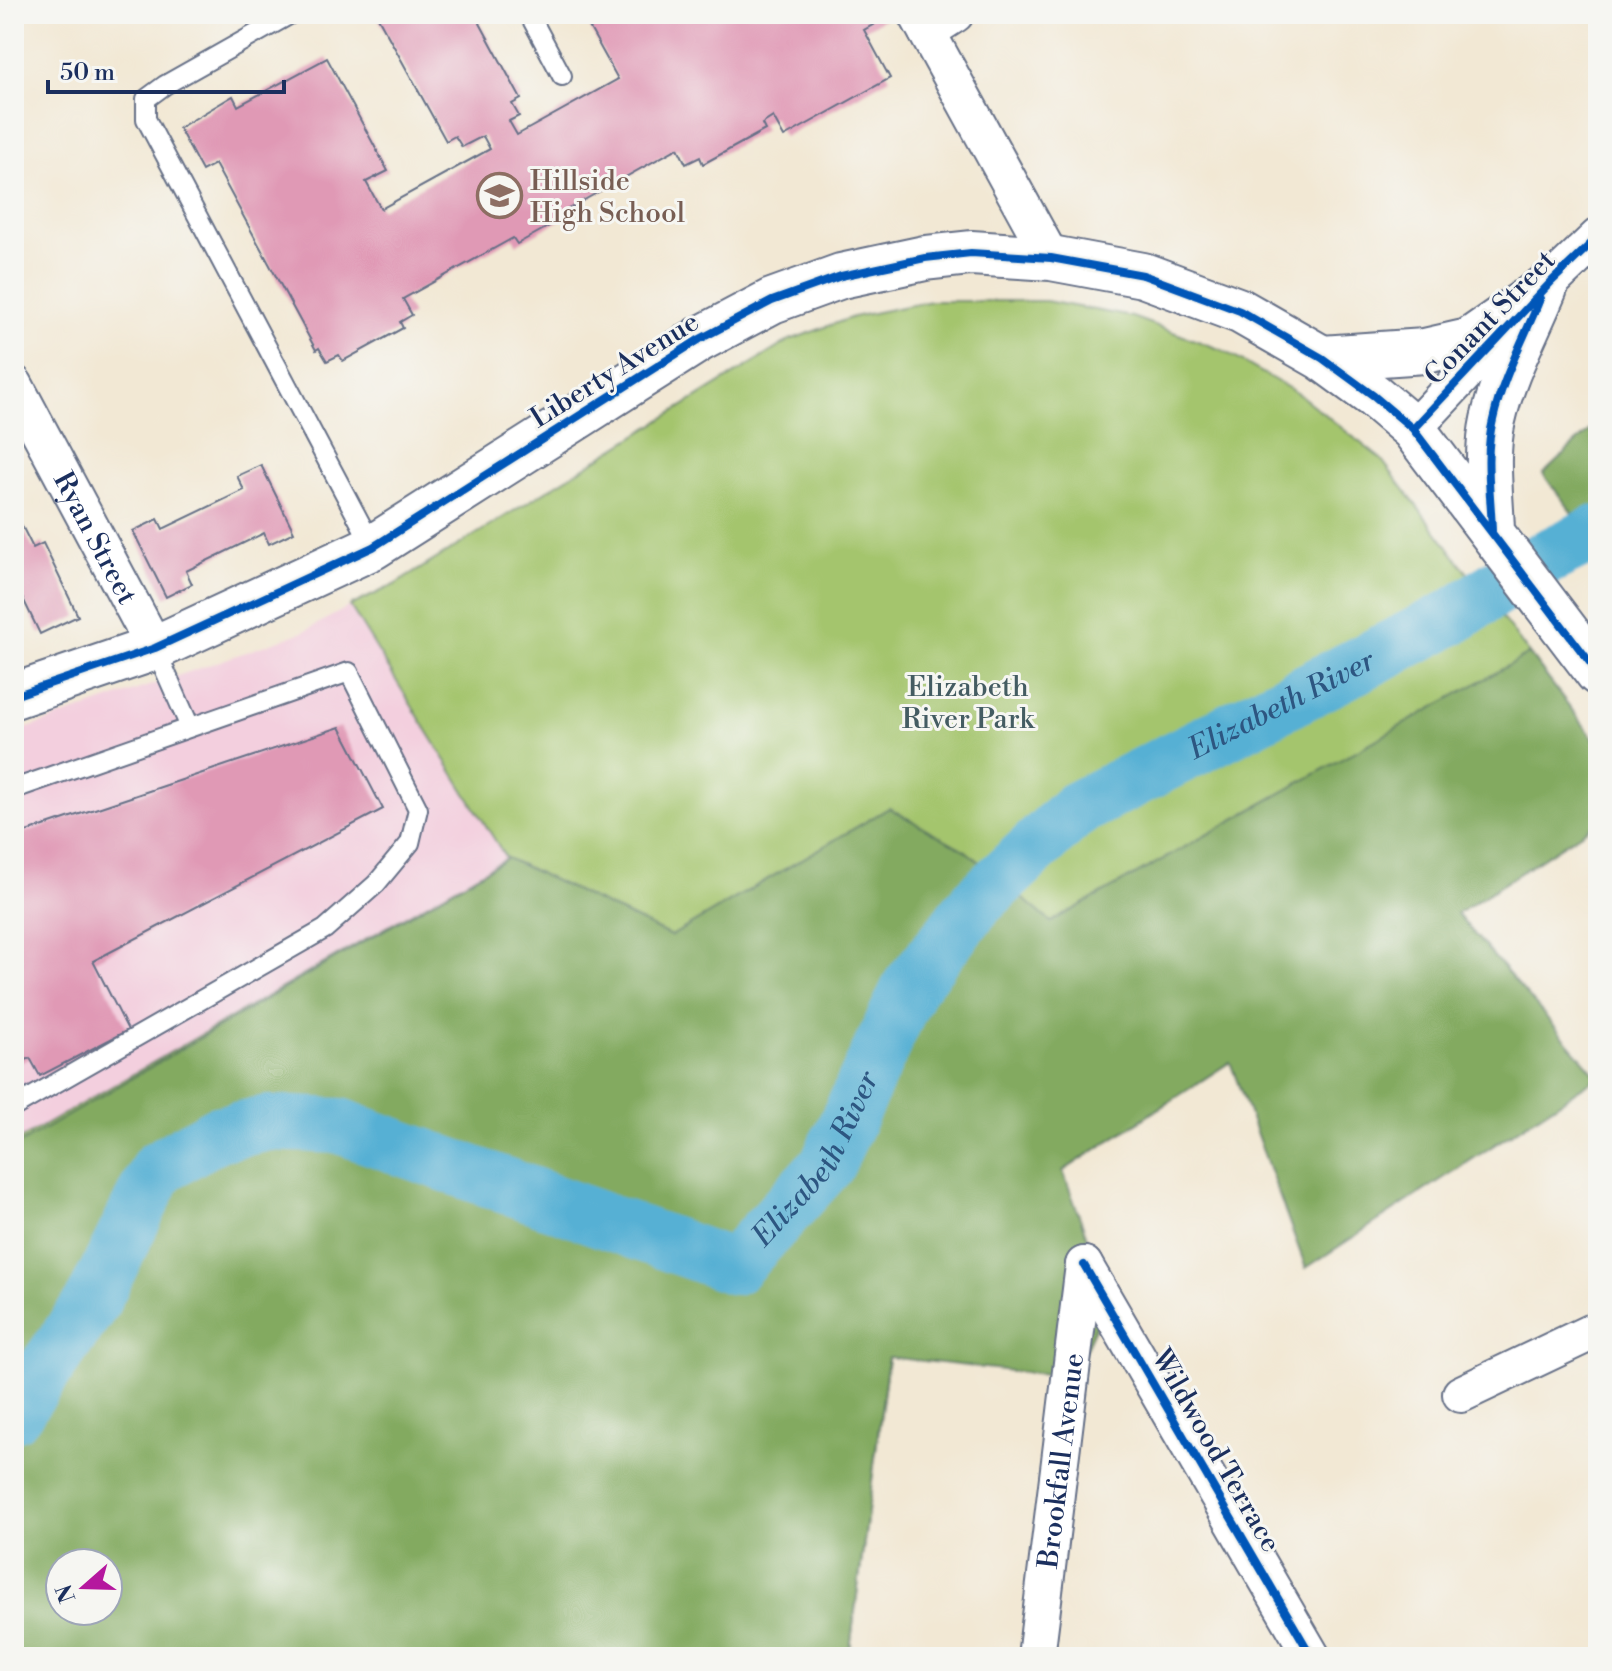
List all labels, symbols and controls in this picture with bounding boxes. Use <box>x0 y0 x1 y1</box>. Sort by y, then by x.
scale bar <box>48 44 284 94</box>
text: 50 m <box>60 58 115 88</box>
place label: Hillside High School <box>530 164 685 231</box>
school or university icon: Hillside High School <box>475 172 523 220</box>
street label: Conant Street <box>1417 243 1563 393</box>
street label: Liberty Avenue <box>524 304 706 436</box>
street label: Ryan Street <box>45 466 144 611</box>
water label: Elizabeth River <box>1181 641 1383 769</box>
park label: Elizabeth River Park <box>902 670 1036 737</box>
water label: Elizabeth River <box>743 1064 888 1256</box>
street label: Wildwood Terrace <box>1143 1342 1288 1559</box>
street label: Brookfall Avenue <box>1031 1351 1092 1571</box>
north arrow <box>44 1547 124 1627</box>
text: N <box>51 1580 82 1606</box>

